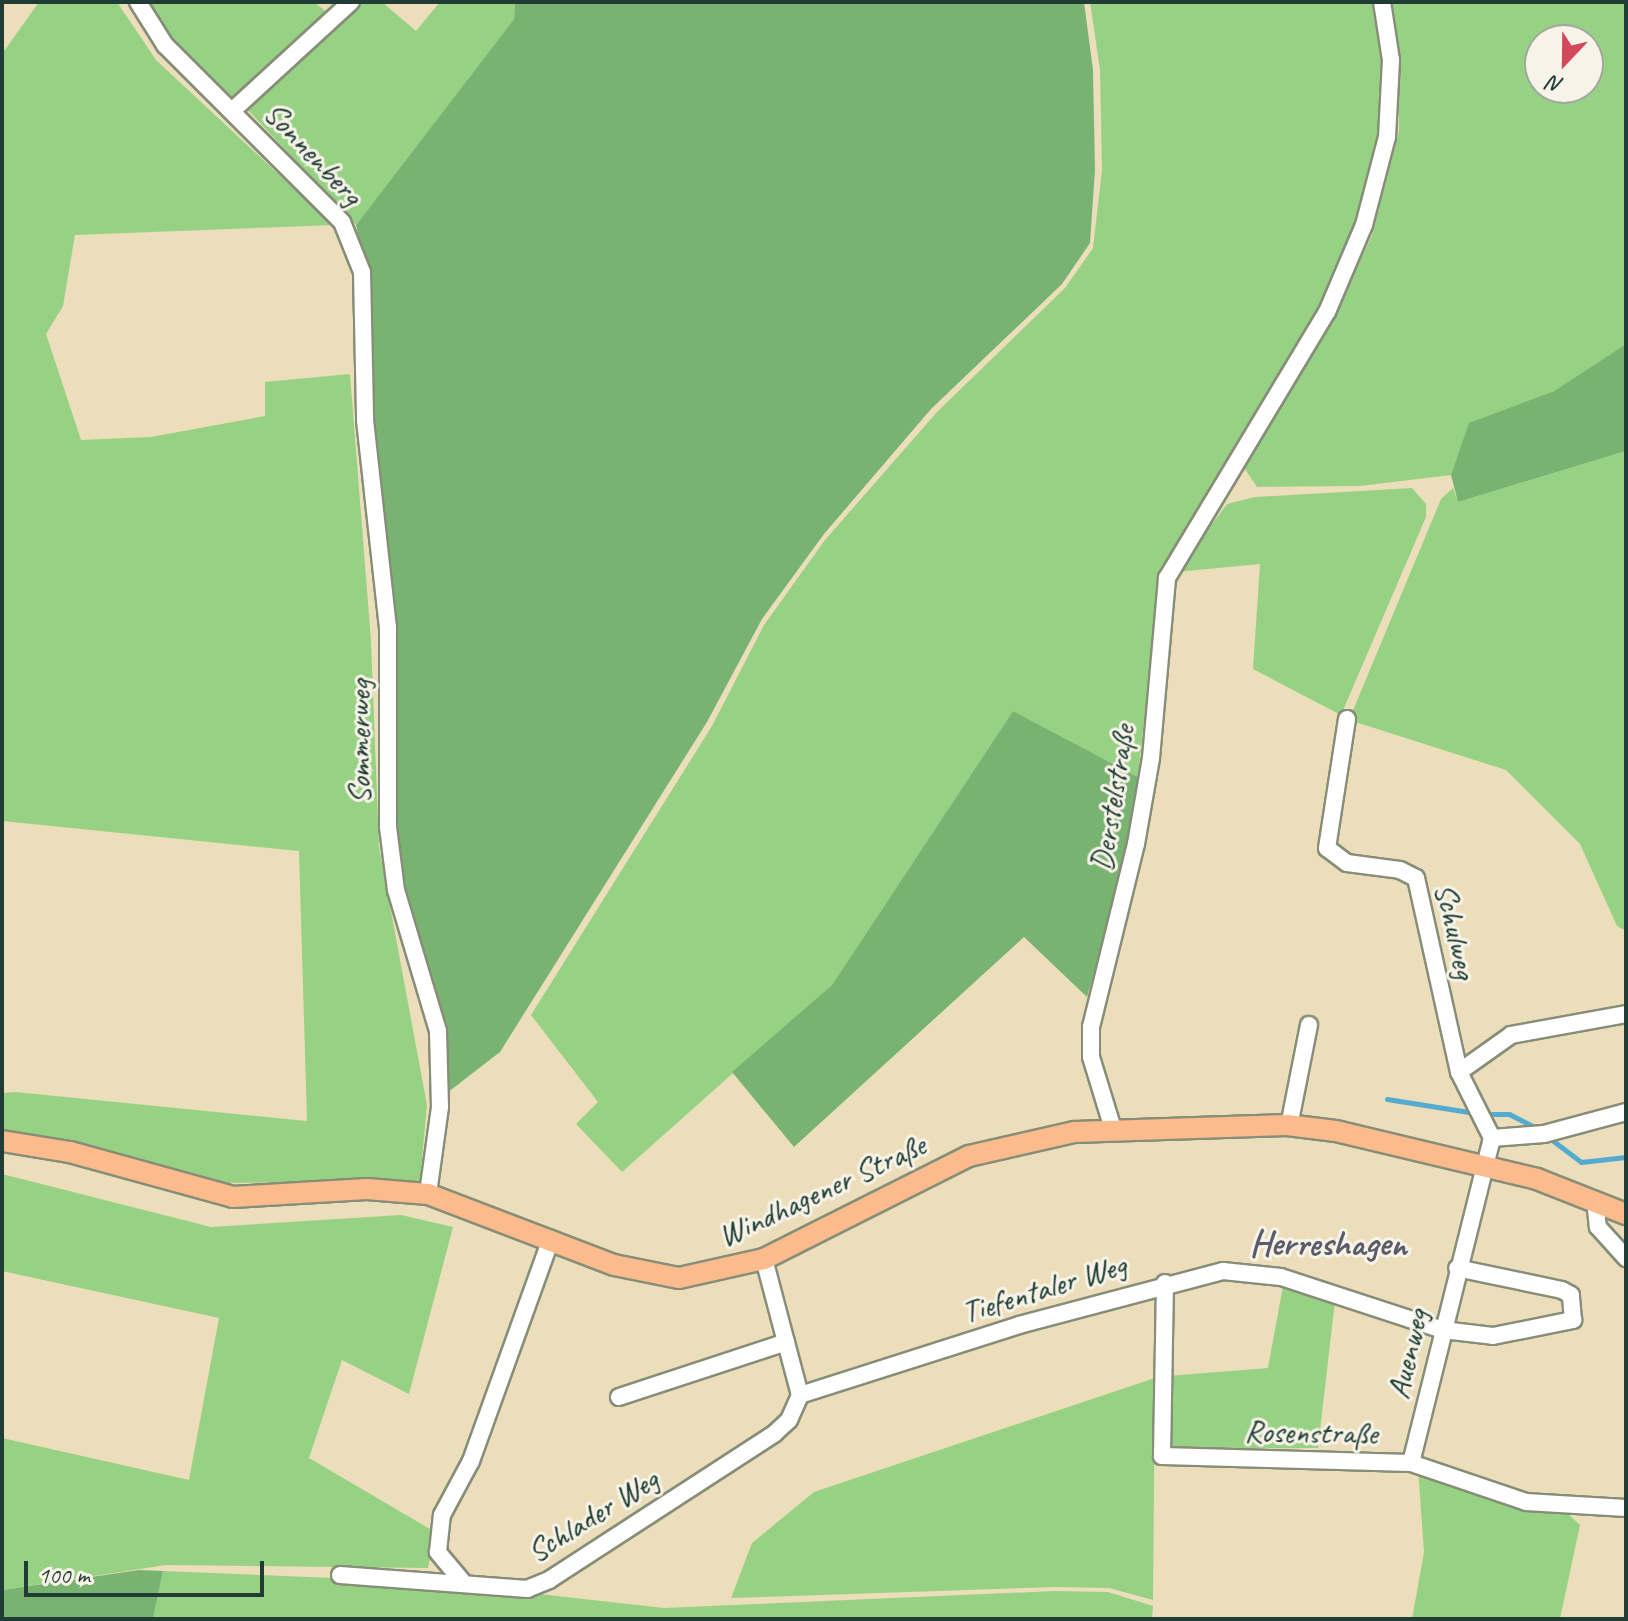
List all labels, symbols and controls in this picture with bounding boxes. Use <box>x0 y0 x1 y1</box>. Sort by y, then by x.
north arrow <box>1524 24 1604 104</box>
text: N <box>1544 69 1567 100</box>
street label: Sonnenberg <box>256 94 370 214</box>
street label: Sommerweg <box>341 680 379 804</box>
street label: Derstelstraße <box>1083 722 1143 874</box>
street label: Schulweg <box>1425 880 1485 982</box>
street label: Windhagener Straße <box>712 1126 932 1256</box>
district label: Herreshagen <box>1250 1222 1406 1266</box>
street label: Tiefentaler Weg <box>957 1246 1131 1332</box>
street label: Auenweg <box>1379 1305 1437 1403</box>
street label: Rosenstraße <box>1244 1413 1378 1453</box>
street label: Schlader Weg <box>520 1461 666 1571</box>
scale bar <box>28 1545 268 1595</box>
text: 100 m <box>38 1560 90 1590</box>

